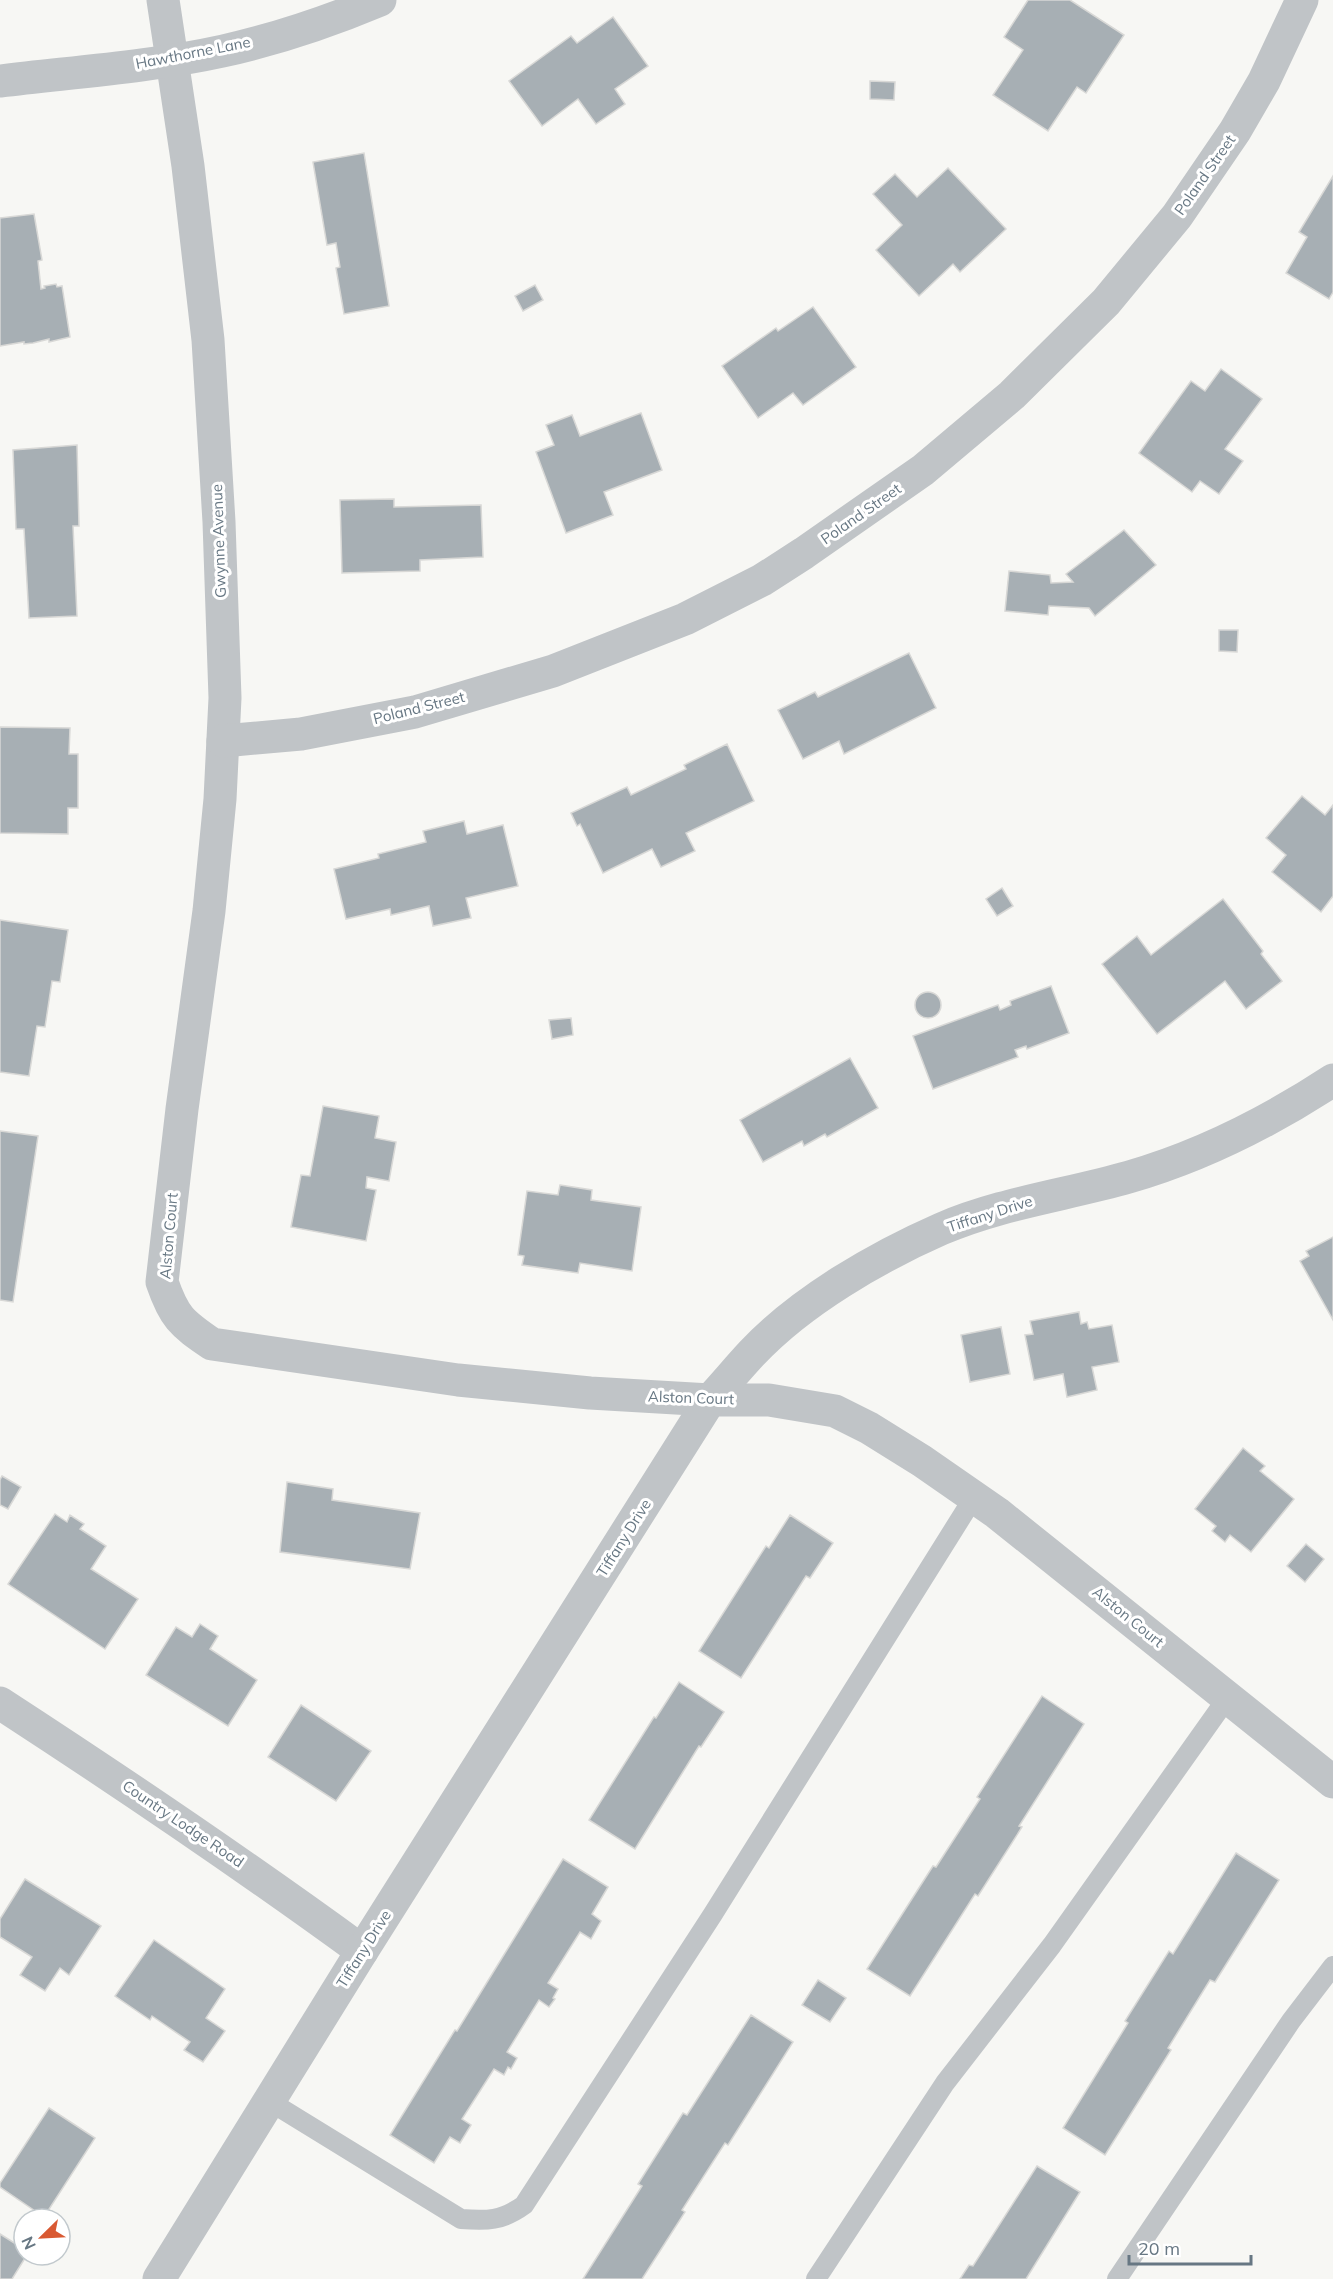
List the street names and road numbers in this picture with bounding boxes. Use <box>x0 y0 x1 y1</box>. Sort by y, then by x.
street label: Hawthorne Lane <box>134 32 252 73</box>
street label: Poland Street <box>1170 131 1239 219</box>
street label: Poland Street <box>817 479 905 548</box>
street label: Gwynne Avenue <box>207 484 230 598</box>
street label: Poland Street <box>371 687 467 728</box>
street label: Tiffany Drive <box>945 1191 1035 1236</box>
street label: Alston Court <box>155 1192 182 1280</box>
street label: Alston Court <box>647 1386 735 1409</box>
street label: Tiffany Drive <box>592 1495 655 1580</box>
street label: Alston Court <box>1089 1582 1168 1651</box>
street label: Country Lodge Road <box>119 1776 248 1871</box>
street label: Tiffany Drive <box>332 1906 395 1991</box>

